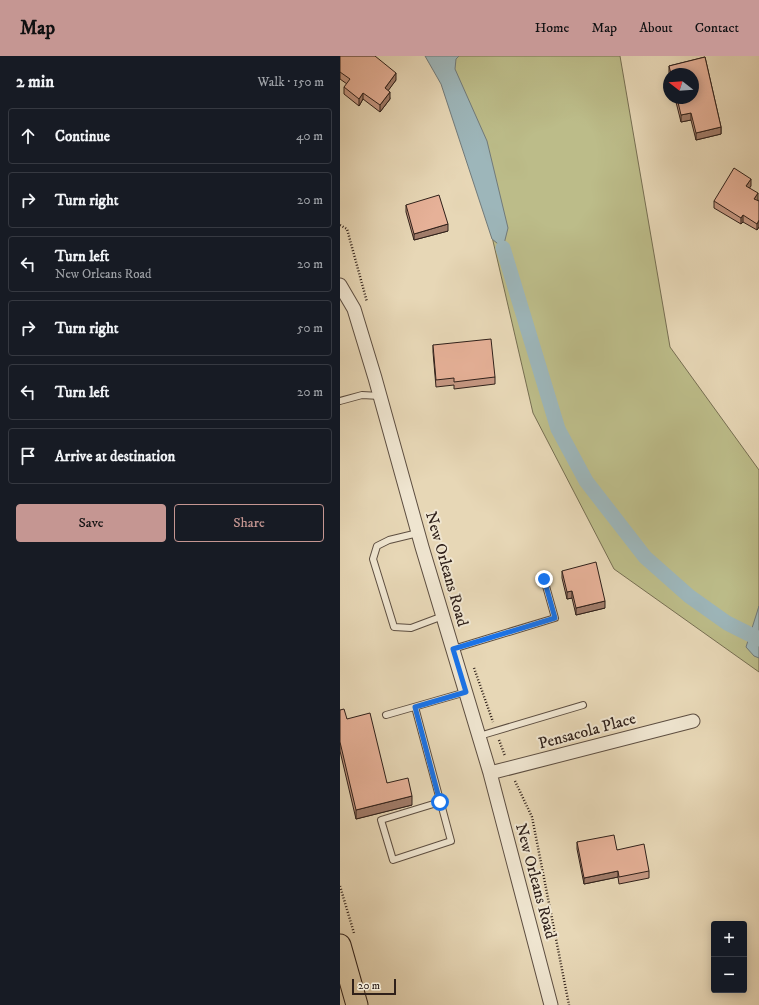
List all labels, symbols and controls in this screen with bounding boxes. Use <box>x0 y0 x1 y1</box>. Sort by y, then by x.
text: Map <box>20 17 55 40</box>
text: Home <box>535 19 569 37</box>
text: Map <box>591 19 617 37</box>
text: About <box>639 19 673 37</box>
text: Contact <box>695 19 739 37</box>
north arrow <box>663 68 699 104</box>
text: 2 min <box>16 71 54 93</box>
text: Walk · 150 m <box>258 74 324 90</box>
icon: ahead <box>17 125 39 147</box>
text: Continue <box>55 127 110 146</box>
text: 40 m <box>296 128 323 144</box>
icon: right <box>17 189 39 211</box>
text: Turn right <box>55 191 118 210</box>
text: 20 m <box>297 192 323 208</box>
text: Turn left <box>55 247 109 266</box>
icon: left <box>17 253 39 275</box>
text: 20 m <box>297 256 323 272</box>
text: New Orleans Road <box>55 266 151 282</box>
icon: right <box>17 317 39 339</box>
text: Turn right <box>55 319 118 338</box>
text: 50 m <box>297 320 323 336</box>
icon: left <box>17 381 39 403</box>
text: Turn left <box>55 383 109 402</box>
text: 20 m <box>297 384 323 400</box>
icon: arrive <box>17 445 39 467</box>
text: Arrive at destination <box>55 447 175 466</box>
button: Save <box>16 504 166 542</box>
button: Share <box>174 504 324 542</box>
street label: New Orleans Road <box>421 509 473 629</box>
route end <box>535 570 553 588</box>
street label: Pensacola Place <box>536 708 638 754</box>
route start <box>431 793 449 811</box>
street label: New Orleans Road <box>511 821 561 941</box>
map controls <box>711 921 747 993</box>
button: + <box>711 921 747 957</box>
button: − <box>711 957 747 993</box>
scale bar <box>352 977 396 996</box>
text: 20 m <box>358 979 380 993</box>

